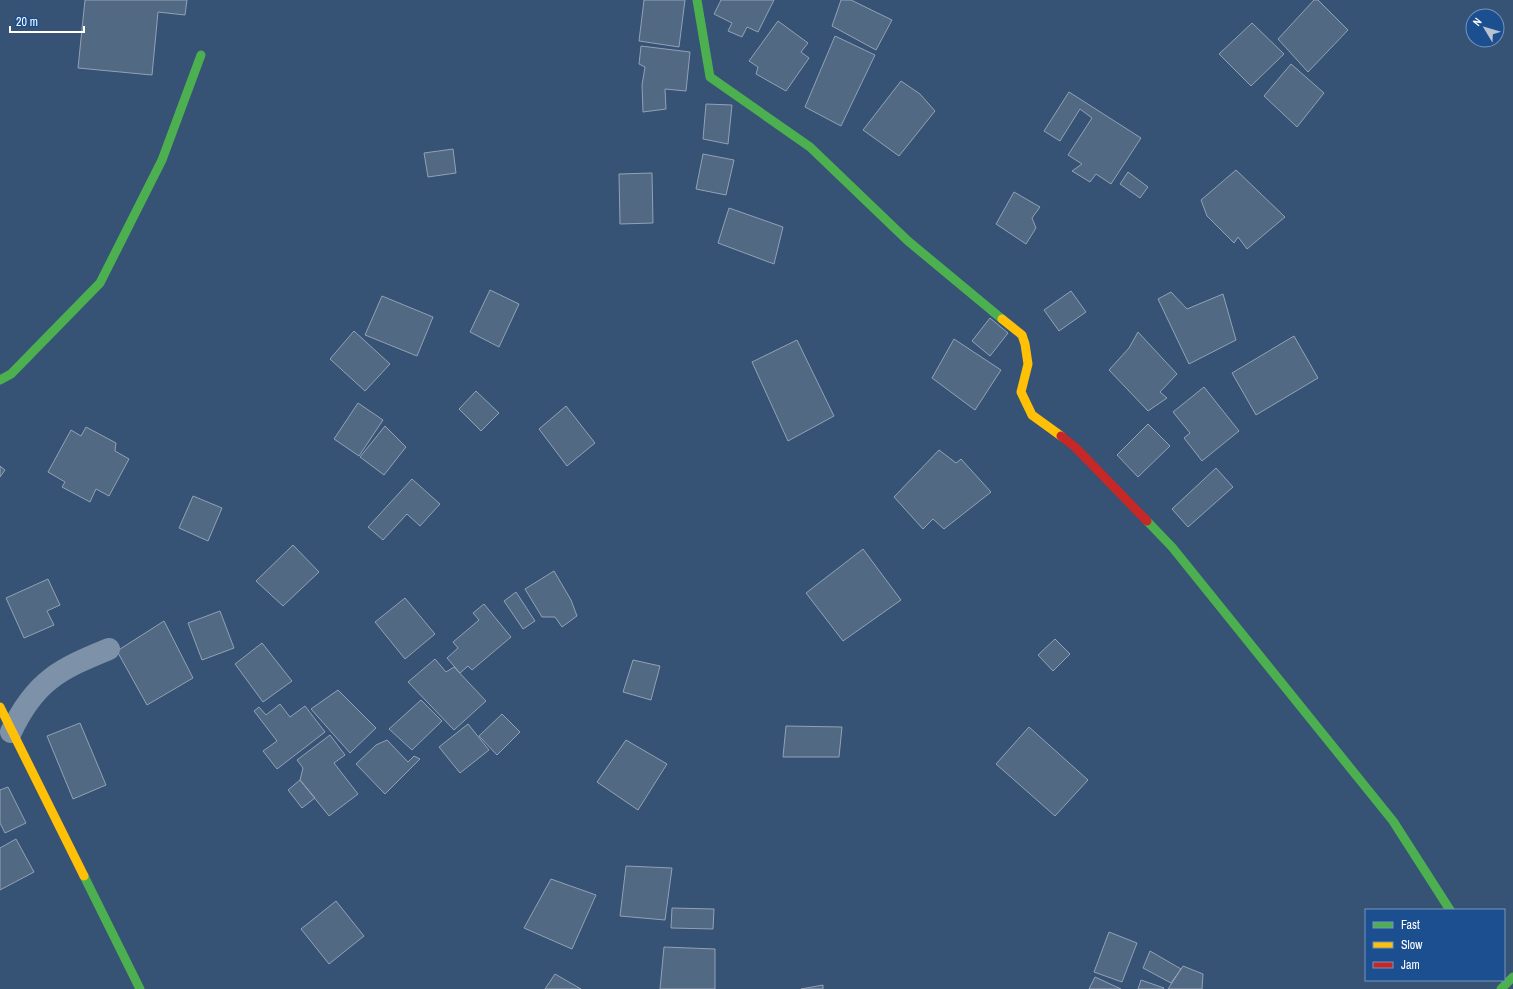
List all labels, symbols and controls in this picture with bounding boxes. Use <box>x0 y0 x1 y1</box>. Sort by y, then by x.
scale bar <box>10 8 84 34</box>
north arrow <box>1465 8 1505 48</box>
text: 20 m <box>16 14 38 30</box>
text: N <box>1470 15 1485 29</box>
legend <box>1365 909 1505 981</box>
text: Fast <box>1401 917 1420 933</box>
text: Slow <box>1401 937 1423 953</box>
text: Jam <box>1401 957 1420 973</box>

